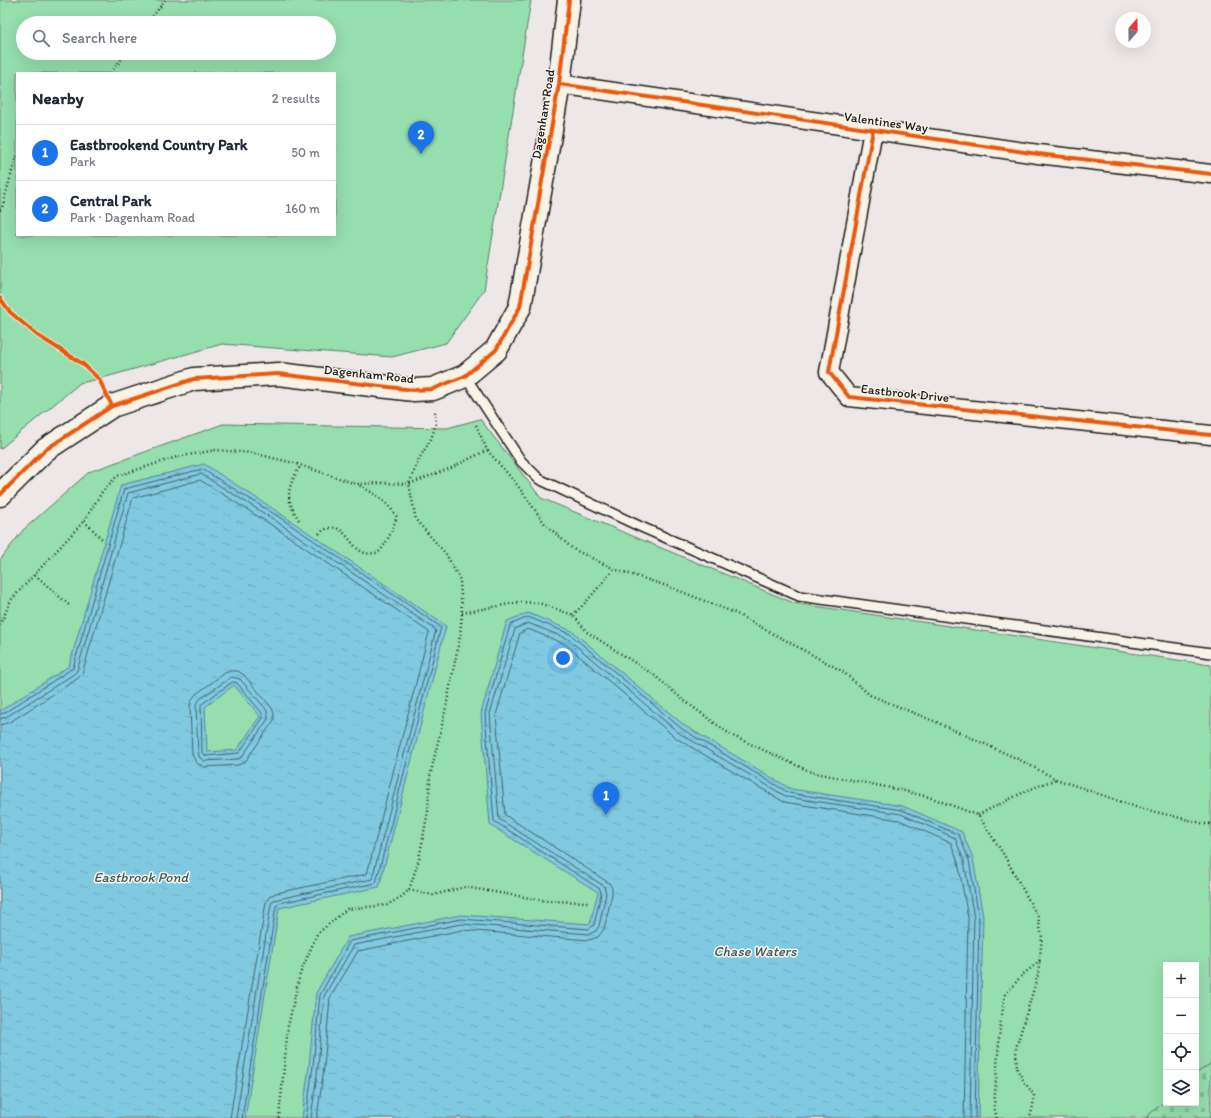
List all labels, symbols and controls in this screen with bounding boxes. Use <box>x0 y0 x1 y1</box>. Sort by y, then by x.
north arrow <box>1115 12 1151 48</box>
search box <box>16 16 336 60</box>
icon: search <box>30 27 52 49</box>
text: Search here <box>62 29 137 47</box>
street label: Dagenham Road <box>529 68 557 160</box>
text: Nearby <box>32 88 84 108</box>
text: 2 results <box>272 91 320 106</box>
street label: Valentines Way <box>843 109 929 135</box>
pin: 2 <box>408 121 434 154</box>
text: Eastbrookend Country Park <box>70 136 248 154</box>
text: 1 <box>42 145 48 160</box>
text: 50 m <box>291 145 320 160</box>
text: Park <box>70 154 96 169</box>
text: Central Park <box>70 192 152 210</box>
text: 2 <box>42 201 48 216</box>
text: 160 m <box>285 201 320 216</box>
text: Park · Dagenham Road <box>70 210 195 225</box>
street label: Dagenham Road <box>323 362 415 386</box>
street label: Eastbrook Drive <box>860 381 950 405</box>
your location <box>553 648 573 668</box>
pin: 1 <box>593 782 619 815</box>
water label: Eastbrook Pond <box>94 869 189 886</box>
water label: Chase Waters <box>714 943 797 960</box>
map controls <box>1163 962 1199 1106</box>
button: + <box>1163 962 1199 998</box>
button: − <box>1163 998 1199 1034</box>
button: locate <box>1163 1034 1199 1070</box>
button: layers <box>1163 1070 1199 1106</box>

